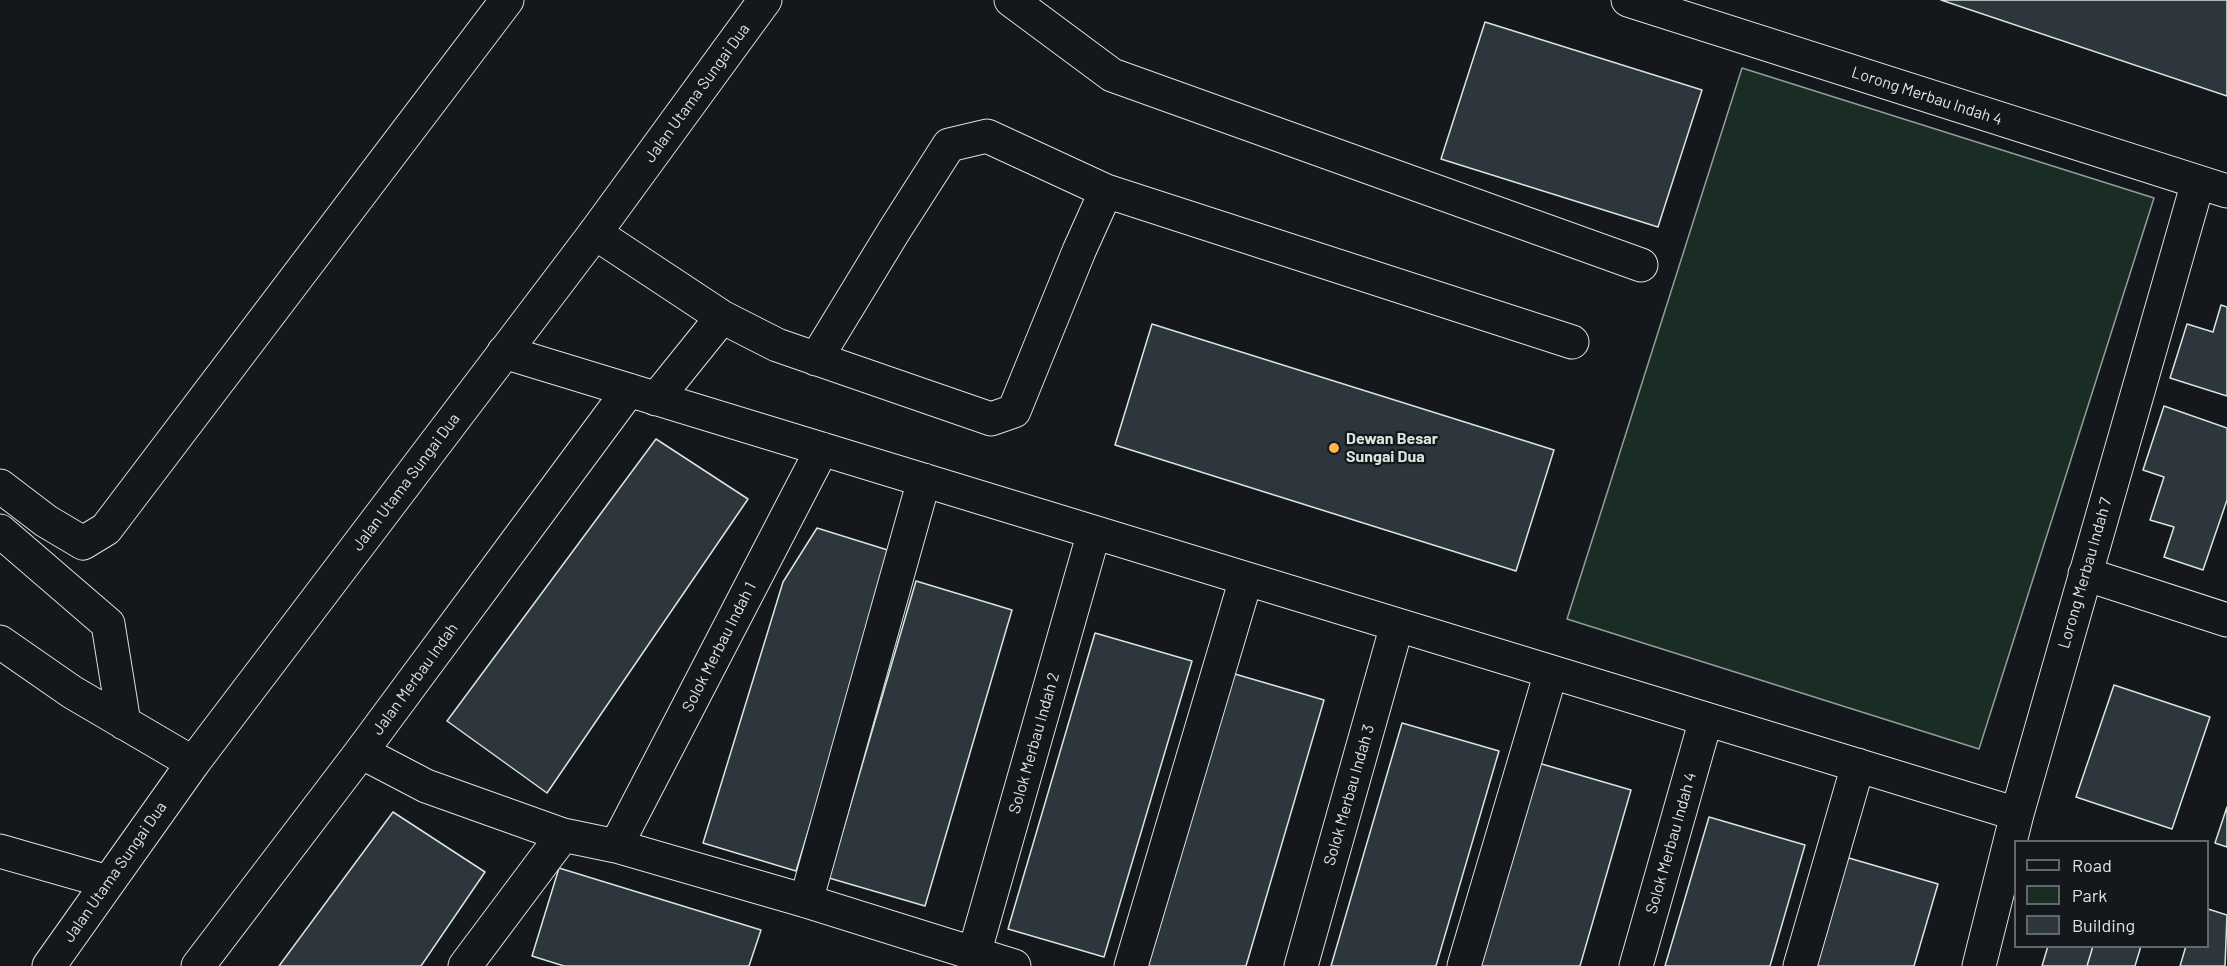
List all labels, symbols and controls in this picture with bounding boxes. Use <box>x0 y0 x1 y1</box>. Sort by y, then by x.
street label: Jalan Utama Sungai Dua <box>640 20 754 166</box>
street label: Lorong Merbau Indah 4 <box>1849 63 2005 129</box>
street label: Jalan Utama Sungai Dua <box>348 410 464 554</box>
place label: Dewan Besar Sungai Dua <box>1346 429 1438 467</box>
marker: Dewan Besar Sungai Dua <box>1327 441 1341 455</box>
street label: Lorong Merbau Indah 7 <box>2054 495 2116 651</box>
street label: Solok Merbau Indah 1 <box>678 579 760 715</box>
street label: Jalan Merbau Indah <box>368 619 462 739</box>
street label: Solok Merbau Indah 2 <box>1005 670 1063 816</box>
street label: Solok Merbau Indah 3 <box>1320 722 1378 868</box>
street label: Solok Merbau Indah 4 <box>1642 770 1700 916</box>
street label: Jalan Utama Sungai Dua <box>59 798 171 946</box>
legend <box>2014 840 2209 948</box>
text: Road <box>2072 854 2112 876</box>
text: Park <box>2072 884 2107 906</box>
text: Building <box>2072 914 2135 936</box>

